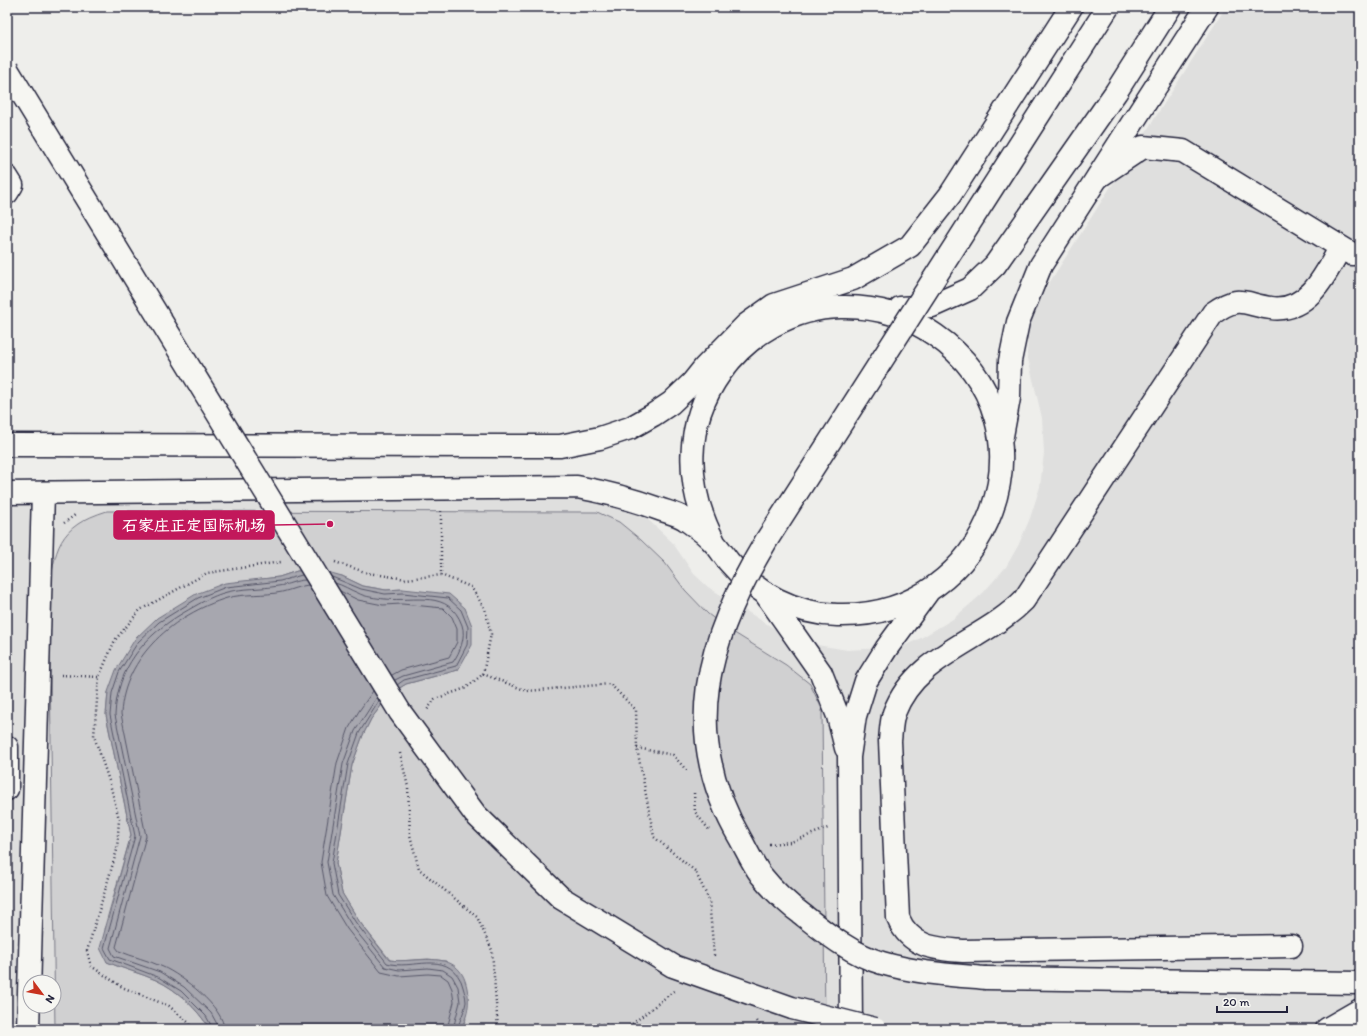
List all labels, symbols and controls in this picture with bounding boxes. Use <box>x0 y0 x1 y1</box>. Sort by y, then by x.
callout: 石家庄正定国际机场 <box>114 511 274 539</box>
text: 石家庄正定国际机场 <box>122 516 266 535</box>
north arrow <box>22 974 62 1014</box>
scale bar <box>1217 988 1287 1014</box>
text: N <box>43 992 58 1006</box>
text: 20 m <box>1223 995 1250 1009</box>

